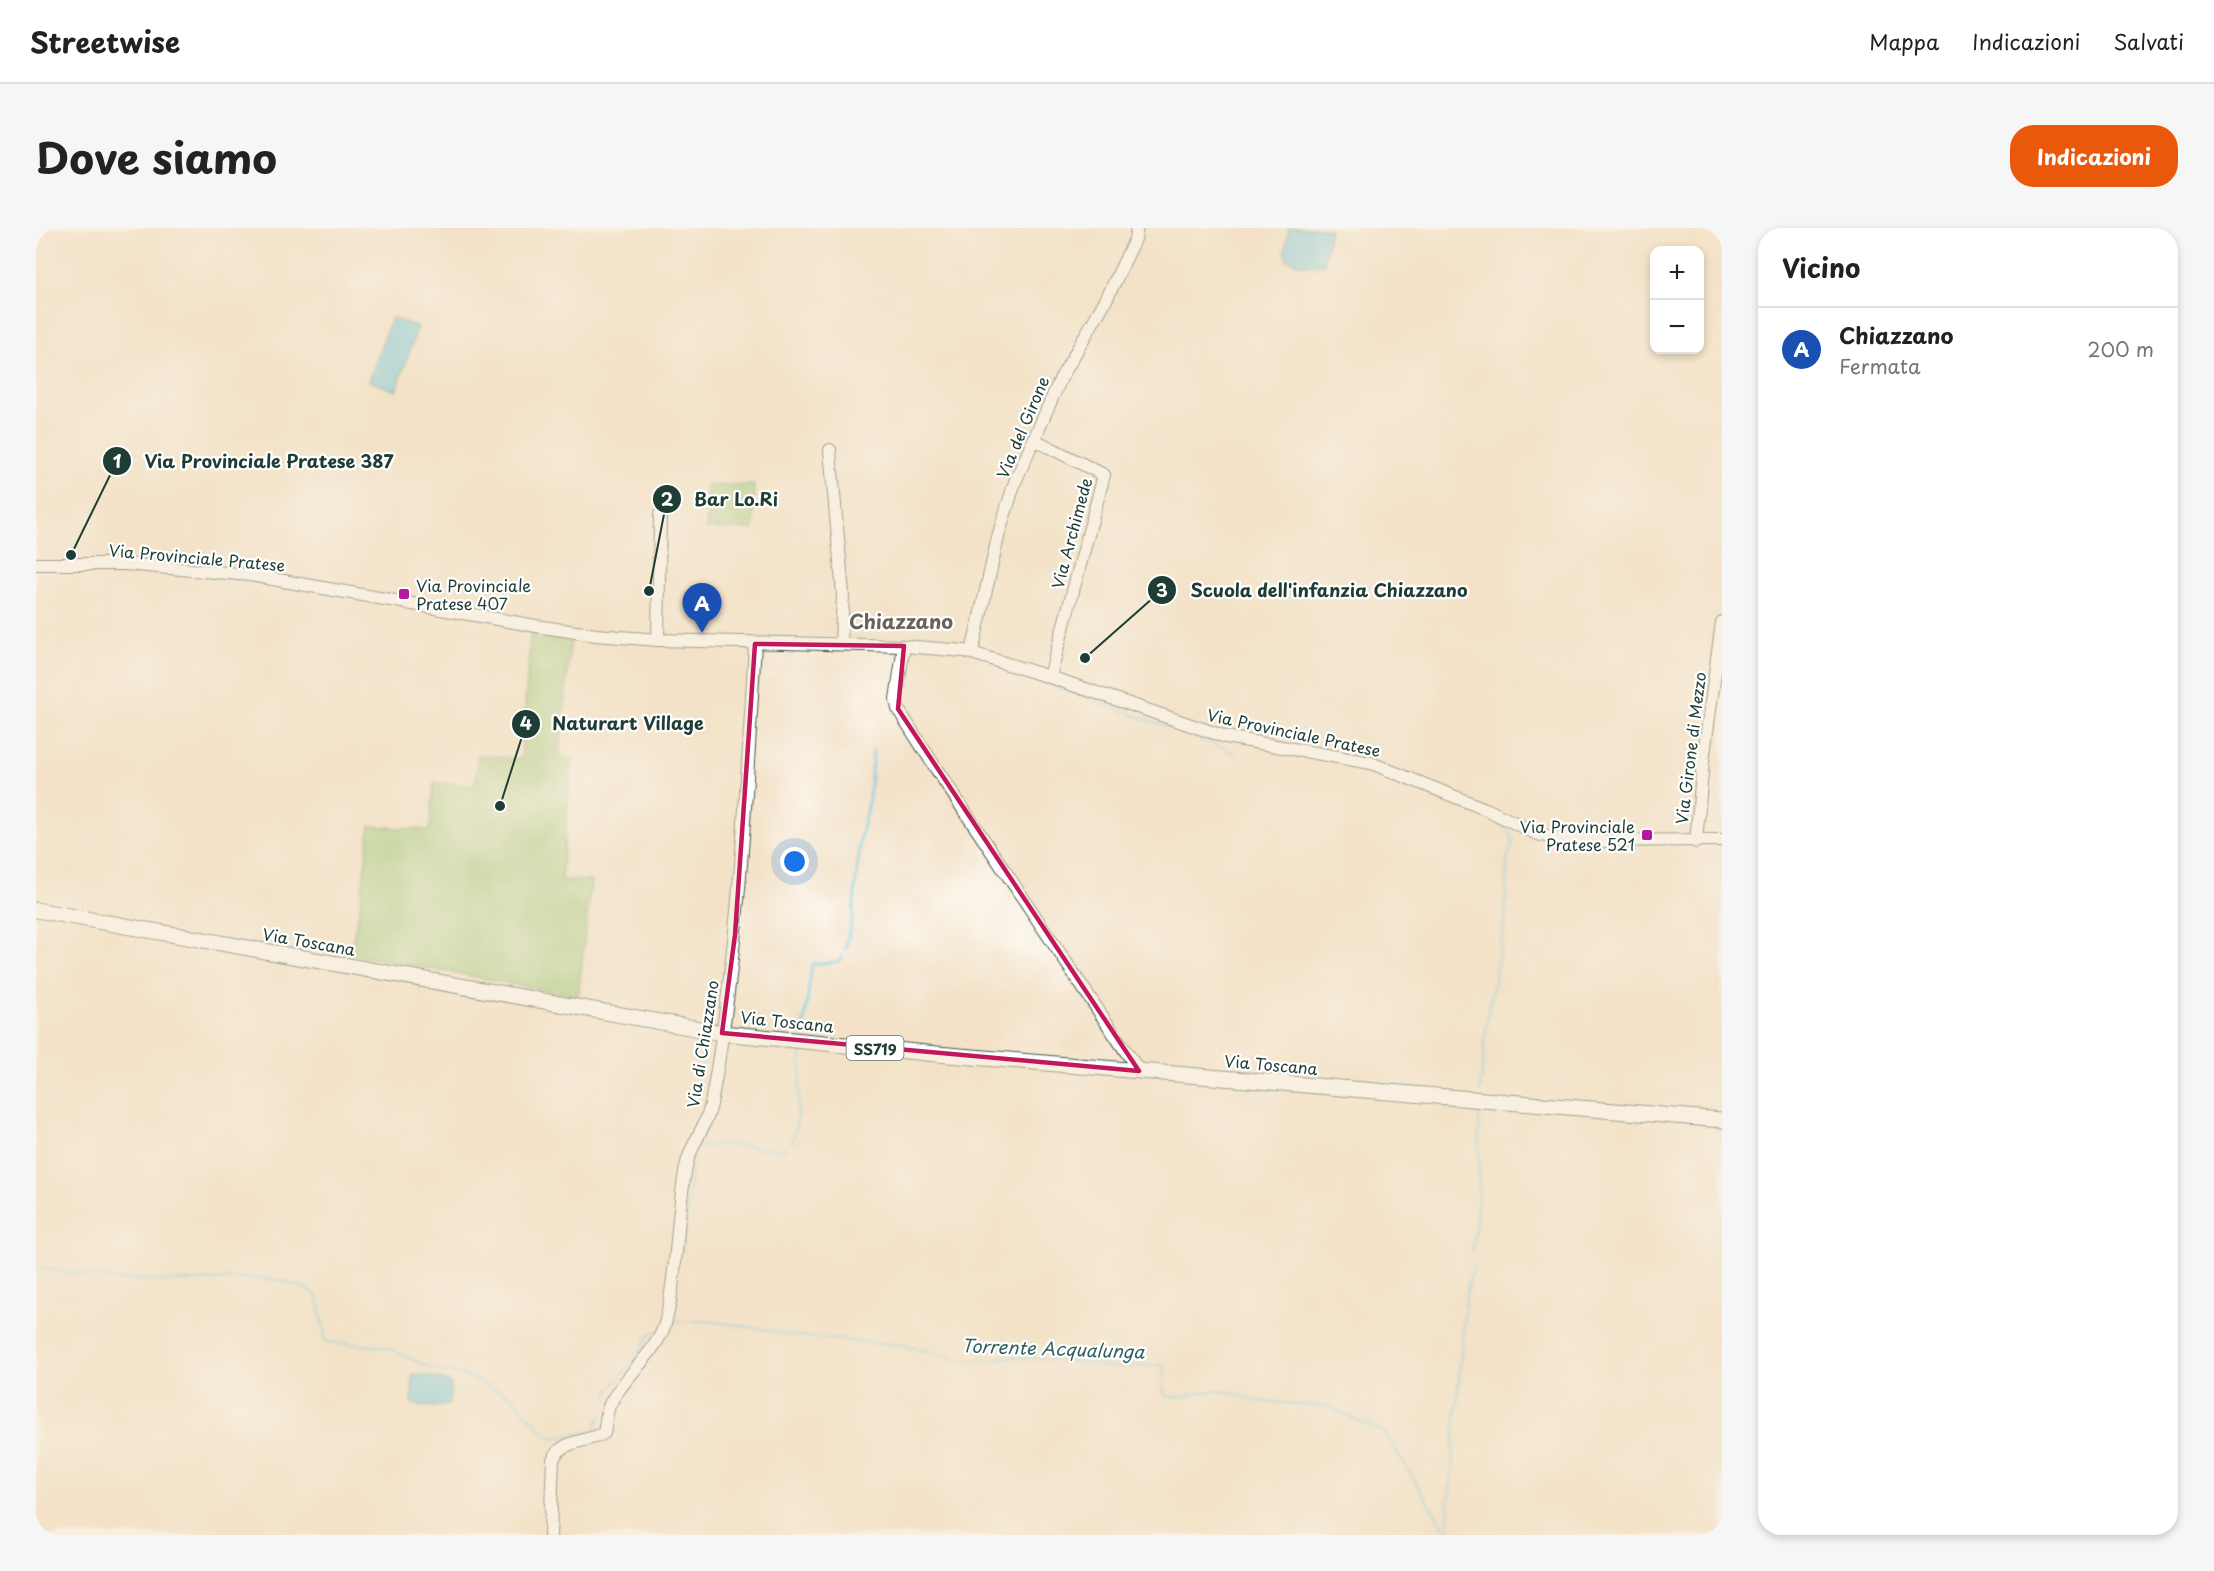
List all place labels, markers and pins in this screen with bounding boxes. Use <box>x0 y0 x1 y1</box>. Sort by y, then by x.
callout: Via Provinciale Pratese 387 <box>102 443 406 479</box>
callout: Bar Lo.Ri <box>652 481 790 517</box>
callout: Scuola dell'infanzia Chiazzano <box>1147 572 1481 608</box>
place label: Via Provinciale Pratese 407 <box>416 573 531 615</box>
pin: A <box>682 584 722 633</box>
marker: Via Provinciale Pratese 407 <box>397 587 411 601</box>
callout: Naturart Village <box>511 706 715 742</box>
place label: Via Provinciale Pratese 521 <box>1520 814 1635 856</box>
marker: Via Provinciale Pratese 521 <box>1640 828 1654 842</box>

